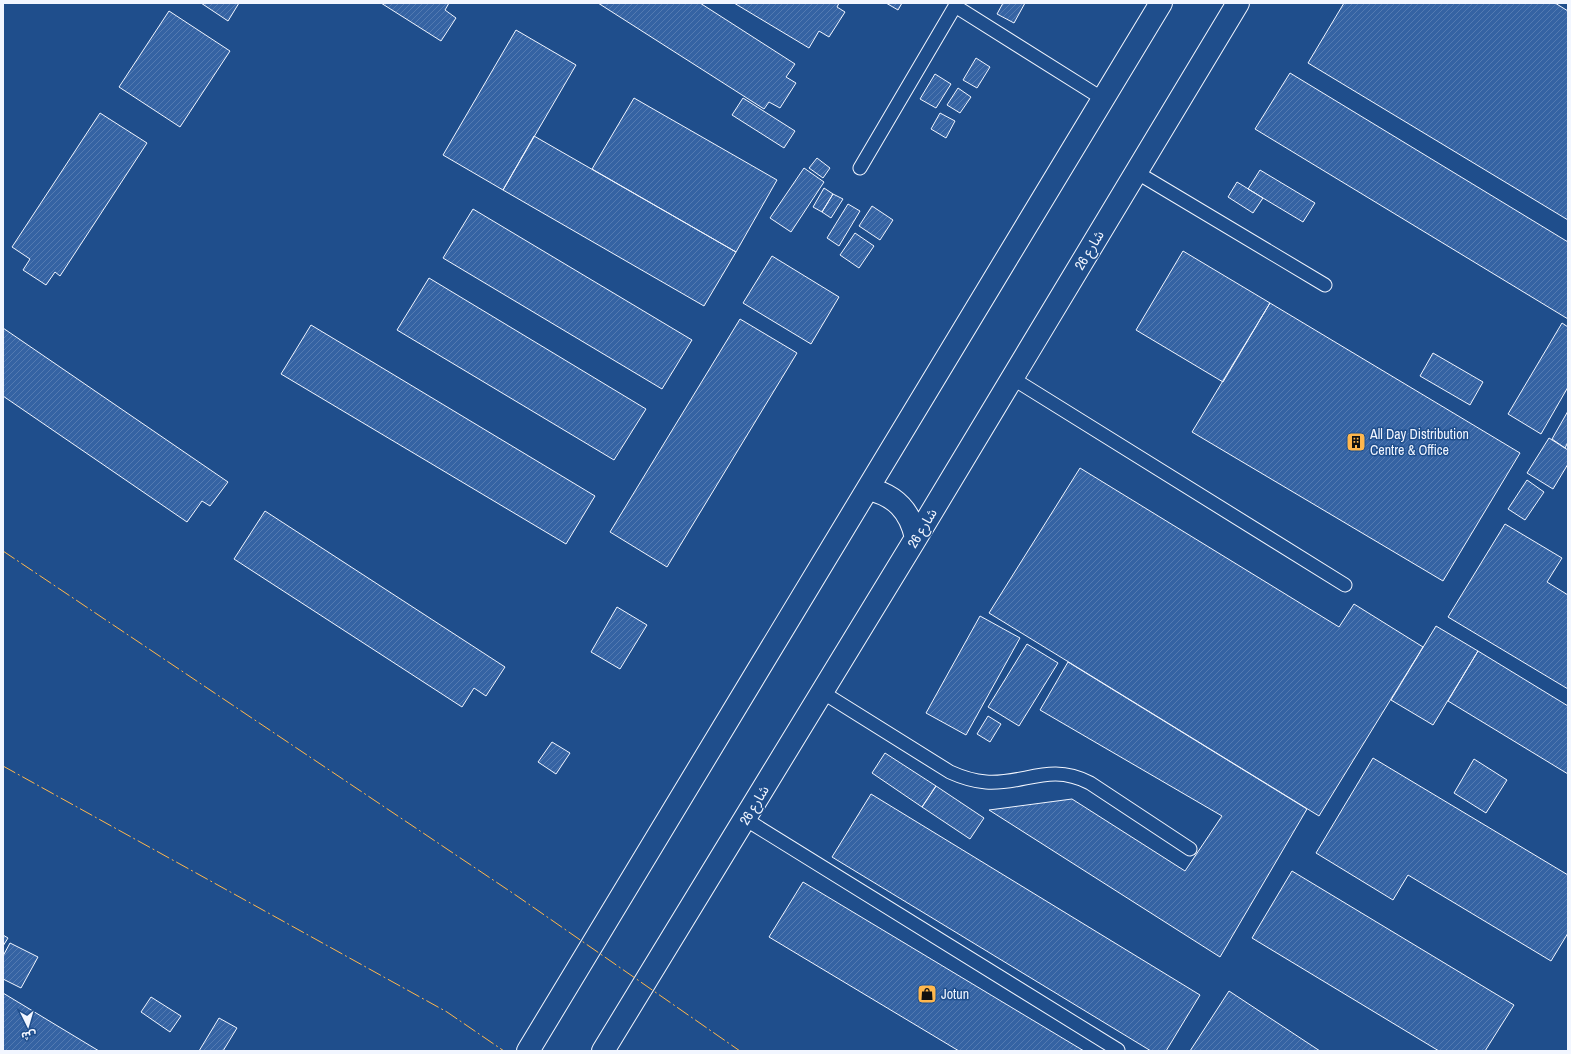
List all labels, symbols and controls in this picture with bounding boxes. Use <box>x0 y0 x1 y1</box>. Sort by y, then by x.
street label: شارع 26 <box>1070 227 1110 274</box>
place label: All Day Distribution Centre & Office <box>1369 425 1469 459</box>
building icon: All Day Distribution Centre & Office <box>1345 431 1367 453</box>
street label: شارع 26 <box>903 505 943 552</box>
street label: شارع 26 <box>735 782 775 829</box>
shop icon: Jotun <box>916 983 938 1005</box>
place label: Jotun <box>941 985 969 1003</box>
north arrow <box>8 1006 48 1046</box>
text: ش <box>21 1028 37 1044</box>

